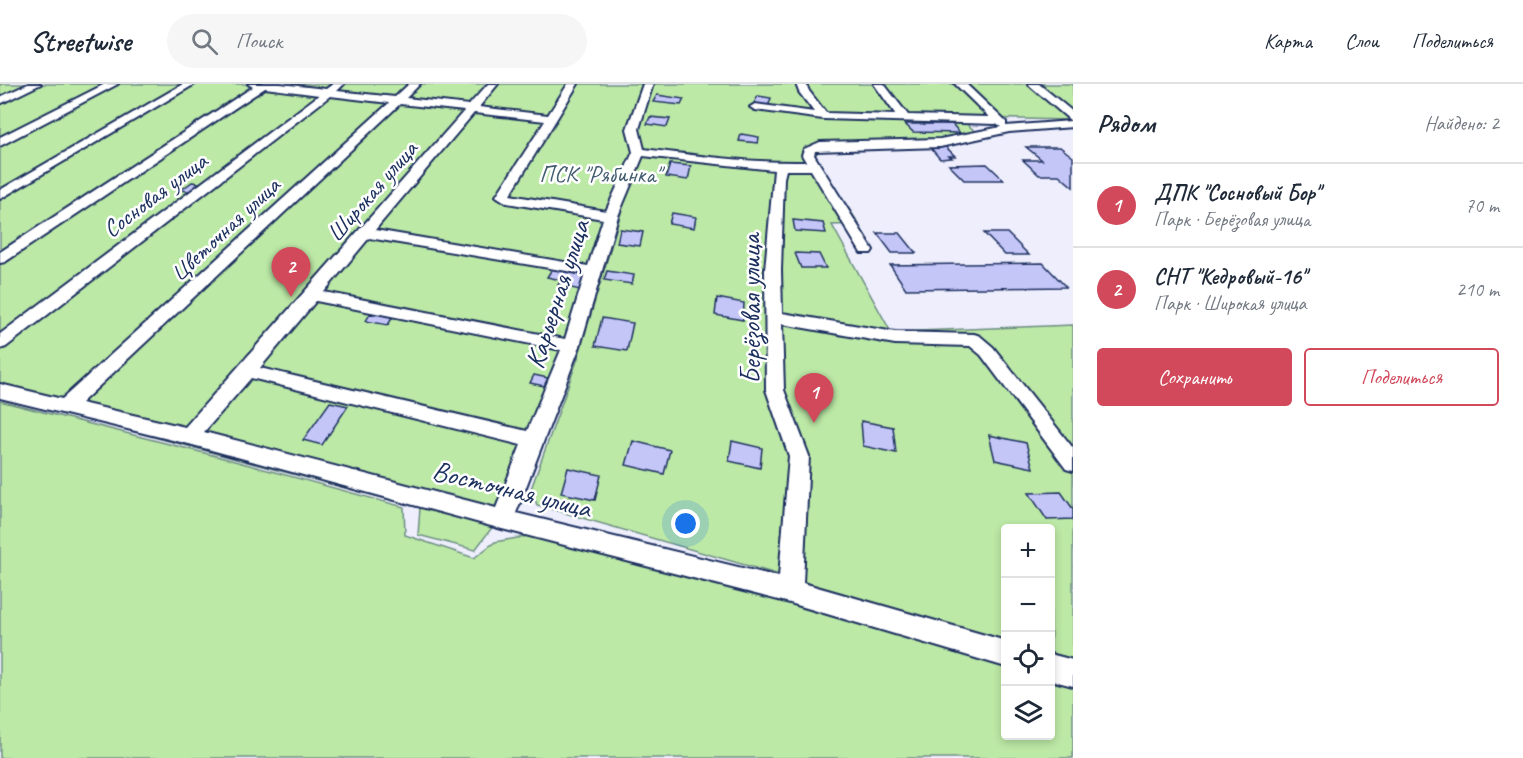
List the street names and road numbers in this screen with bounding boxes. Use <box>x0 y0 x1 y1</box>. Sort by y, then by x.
street label: Широкая улица <box>320 133 425 248</box>
street label: Сосновая улица <box>97 145 214 244</box>
street label: Цветочная улица <box>164 169 287 288</box>
street label: Карьерная улица <box>517 214 598 373</box>
street label: Берёзовая улица <box>733 231 769 384</box>
street label: Восточная улица <box>429 452 597 526</box>

